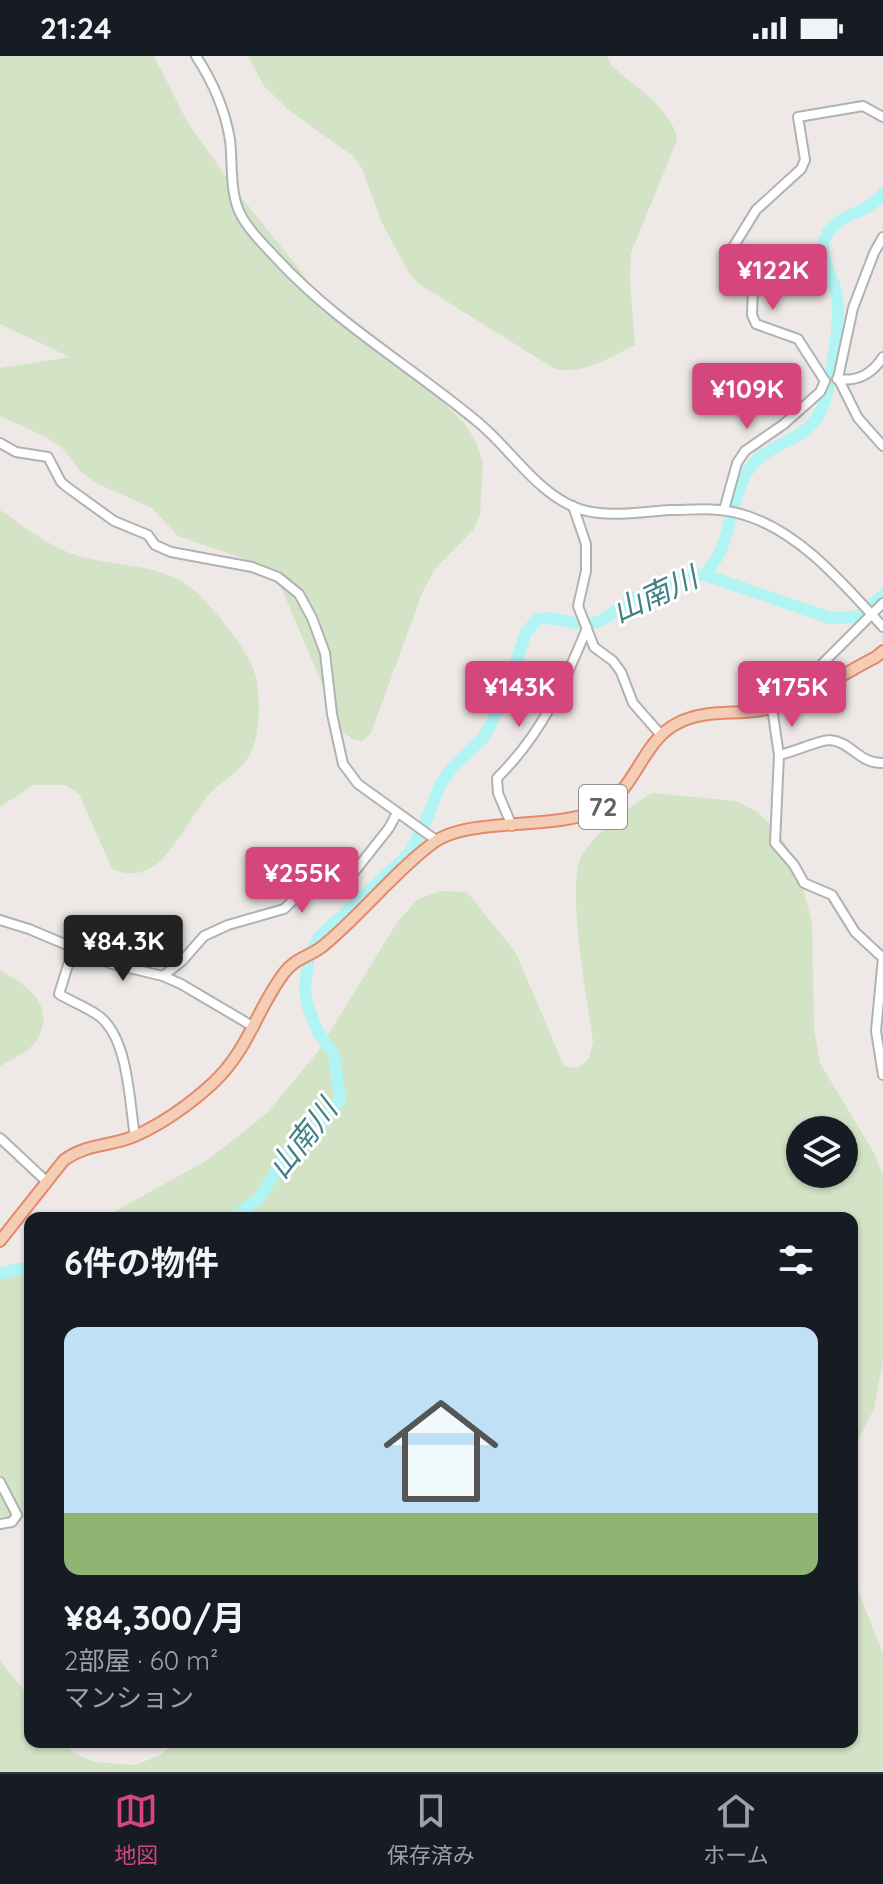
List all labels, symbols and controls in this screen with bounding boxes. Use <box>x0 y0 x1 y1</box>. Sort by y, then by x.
text: 21:24 <box>40 9 112 47</box>
pin: ¥122K <box>717 244 829 312</box>
text: ¥122K <box>737 253 809 286</box>
pin: ¥109K <box>691 363 803 431</box>
text: ¥109K <box>710 372 784 405</box>
water label: 山南川 <box>606 557 706 630</box>
pin: ¥143K <box>463 661 575 729</box>
pin: ¥175K <box>736 661 848 729</box>
text: ¥143K <box>483 670 555 703</box>
text: ¥175K <box>756 670 828 703</box>
road number: 72 <box>579 785 627 829</box>
pin: ¥255K <box>246 847 358 915</box>
text: ¥255K <box>263 856 341 889</box>
pin: ¥84.3K <box>58 915 188 983</box>
text: ¥84.3K <box>82 924 164 957</box>
water label: 山南川 <box>260 1089 347 1186</box>
map controls <box>786 1116 858 1188</box>
button: layers <box>786 1116 858 1188</box>
icon: filters <box>774 1238 818 1282</box>
text: 6件の物件 <box>64 1241 219 1284</box>
icon: home <box>369 1379 513 1523</box>
text: ¥84,300/月 <box>64 1596 246 1639</box>
text: 2部屋 · 60 m² <box>64 1644 218 1677</box>
text: マンション <box>64 1681 194 1714</box>
tab: 地図 <box>114 1789 158 1869</box>
tab: 保存済み <box>387 1789 475 1869</box>
tab: ホーム <box>703 1789 769 1869</box>

